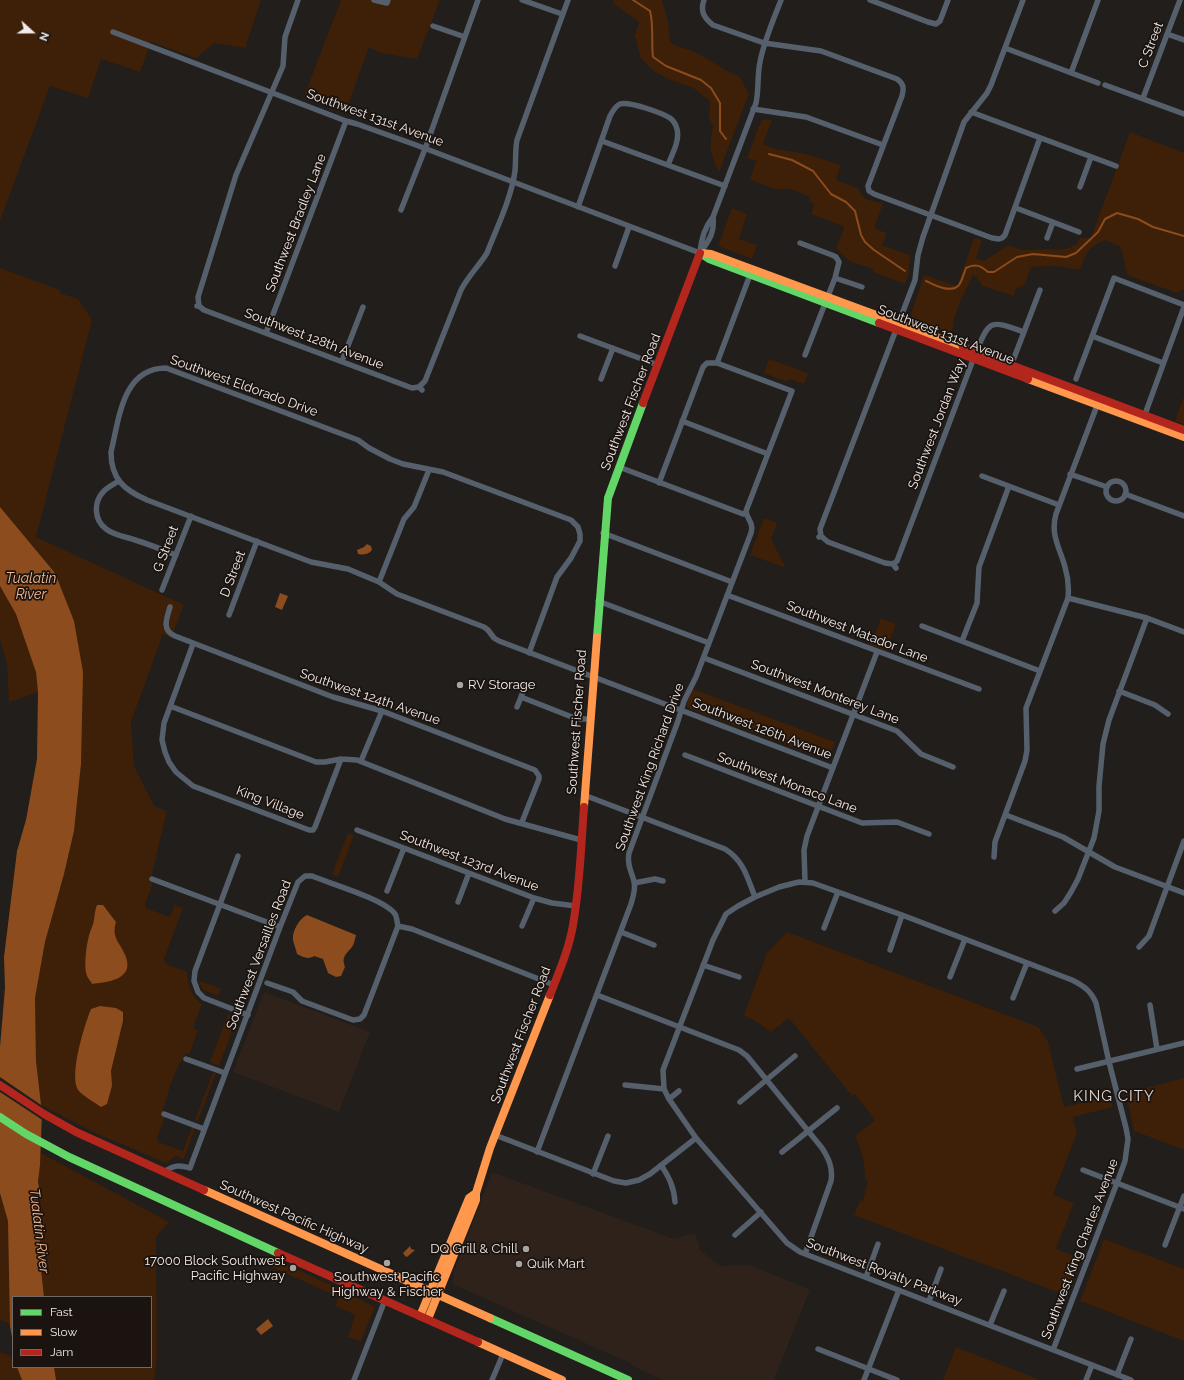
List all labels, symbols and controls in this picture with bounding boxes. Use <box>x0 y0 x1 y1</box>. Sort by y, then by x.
north arrow <box>12 12 52 52</box>
street label: C Street <box>1135 20 1167 70</box>
text: N <box>36 30 51 43</box>
street label: Southwest 131st Avenue <box>304 86 446 150</box>
street label: Southwest Bradley Lane <box>262 152 330 294</box>
street label: Southwest 131st Avenue <box>876 302 1016 368</box>
street label: Southwest 128th Avenue <box>242 305 386 373</box>
street label: Southwest Fischer Road <box>598 331 664 473</box>
street label: Southwest Eldorado Drive <box>168 352 320 420</box>
street label: Southwest Jordan Way <box>905 357 969 491</box>
street label: G Street <box>150 523 182 575</box>
street label: D Street <box>217 548 249 600</box>
water label: Tualatin River <box>6 571 56 604</box>
street label: Southwest Matador Lane <box>784 598 930 666</box>
street label: Southwest Fischer Road <box>564 649 590 795</box>
street label: Southwest Monterey Lane <box>749 657 901 727</box>
street label: Southwest 124th Avenue <box>298 666 442 728</box>
place label: RV Storage <box>468 677 535 693</box>
marker: RV Storage <box>455 680 465 690</box>
street label: Southwest King Richard Drive <box>612 681 688 853</box>
street label: Southwest 126th Avenue <box>690 695 834 763</box>
street label: Southwest Monaco Lane <box>715 749 859 817</box>
street label: King Village <box>234 783 306 823</box>
street label: Southwest 123rd Avenue <box>397 827 541 895</box>
street label: Southwest Versailles Road <box>223 878 295 1032</box>
street label: Southwest Fischer Road <box>488 964 554 1106</box>
district label: KING CITY <box>1073 1087 1155 1105</box>
street label: Southwest King Charles Avenue <box>1038 1157 1122 1341</box>
street label: Southwest Pacific Highway <box>217 1177 371 1257</box>
water label: Tualatin River <box>25 1188 53 1274</box>
street label: Southwest Royalty Parkway <box>804 1235 964 1309</box>
place label: DQ Grill & Chill <box>430 1241 518 1257</box>
marker: DQ Grill & Chill <box>521 1244 531 1254</box>
place label: 17000 Block Southwest Pacific Highway <box>144 1253 285 1284</box>
place label: Quik Mart <box>527 1256 585 1272</box>
marker: Southwest Pacific Highway & Fischer <box>382 1258 392 1268</box>
marker: Quik Mart <box>514 1259 524 1269</box>
marker: 17000 Block Southwest Pacific Highway <box>288 1263 298 1273</box>
place label: Southwest Pacific Highway & Fischer <box>331 1269 443 1300</box>
legend <box>12 1296 152 1368</box>
text: Fast <box>50 1305 73 1319</box>
text: Slow <box>50 1325 77 1339</box>
text: Jam <box>50 1345 73 1359</box>

